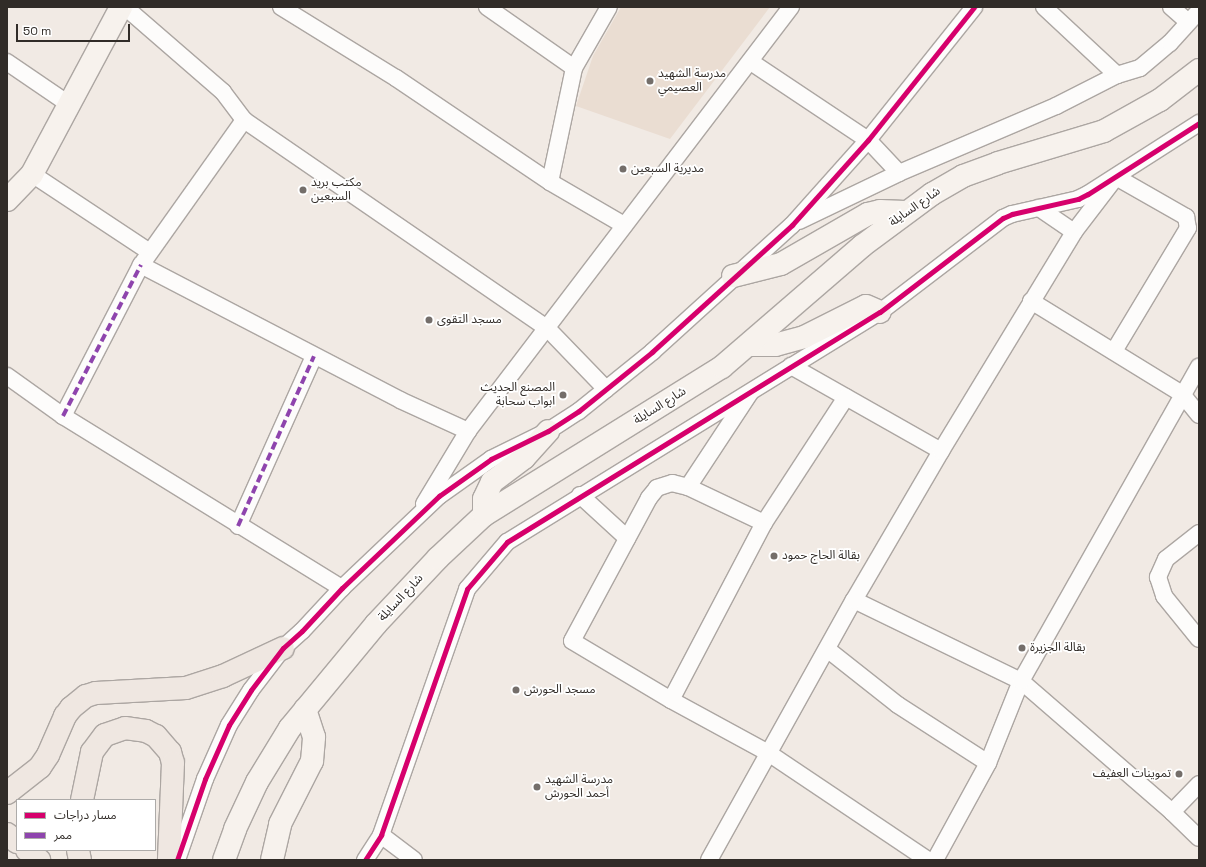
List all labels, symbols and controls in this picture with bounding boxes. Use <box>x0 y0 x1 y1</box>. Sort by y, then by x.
scale bar <box>18 16 132 42</box>
text: 50 m <box>23 23 51 39</box>
place label: مدرسة الشهيد العصيمي <box>658 67 726 95</box>
marker: مدرسة الشهيد العصيمي <box>645 76 655 86</box>
place label: مديرية السبعين <box>631 162 704 176</box>
marker: مديرية السبعين <box>618 164 628 174</box>
place label: مكتب بريد السبعين <box>311 176 362 204</box>
street label: شارع السايلة <box>887 184 943 230</box>
marker: مكتب بريد السبعين <box>298 185 308 195</box>
place label: مسجد التقوى <box>437 313 502 327</box>
marker: مسجد التقوى <box>424 315 434 325</box>
place label: المصنع الحديث ابواب سحابة <box>480 381 555 409</box>
street label: شارع السايلة <box>631 384 689 428</box>
marker: المصنع الحديث ابواب سحابة <box>558 390 568 400</box>
place label: بقالة الحاج حمود <box>782 549 860 563</box>
marker: بقالة الحاج حمود <box>769 551 779 561</box>
street label: شارع السايلة <box>376 571 426 625</box>
place label: بقالة الجزيرة <box>1030 641 1085 655</box>
marker: بقالة الجزيرة <box>1017 643 1027 653</box>
place label: مسجد الحورش <box>524 683 595 697</box>
marker: مسجد الحورش <box>511 685 521 695</box>
place label: تموينات العفيف <box>1093 767 1171 781</box>
marker: تموينات العفيف <box>1174 769 1184 779</box>
place label: مدرسة الشهيد أحمد الحورش <box>545 773 613 801</box>
marker: مدرسة الشهيد أحمد الحورش <box>532 782 542 792</box>
legend <box>16 799 156 851</box>
text: مسار دراجات <box>54 807 117 823</box>
text: ممر <box>54 827 72 843</box>

